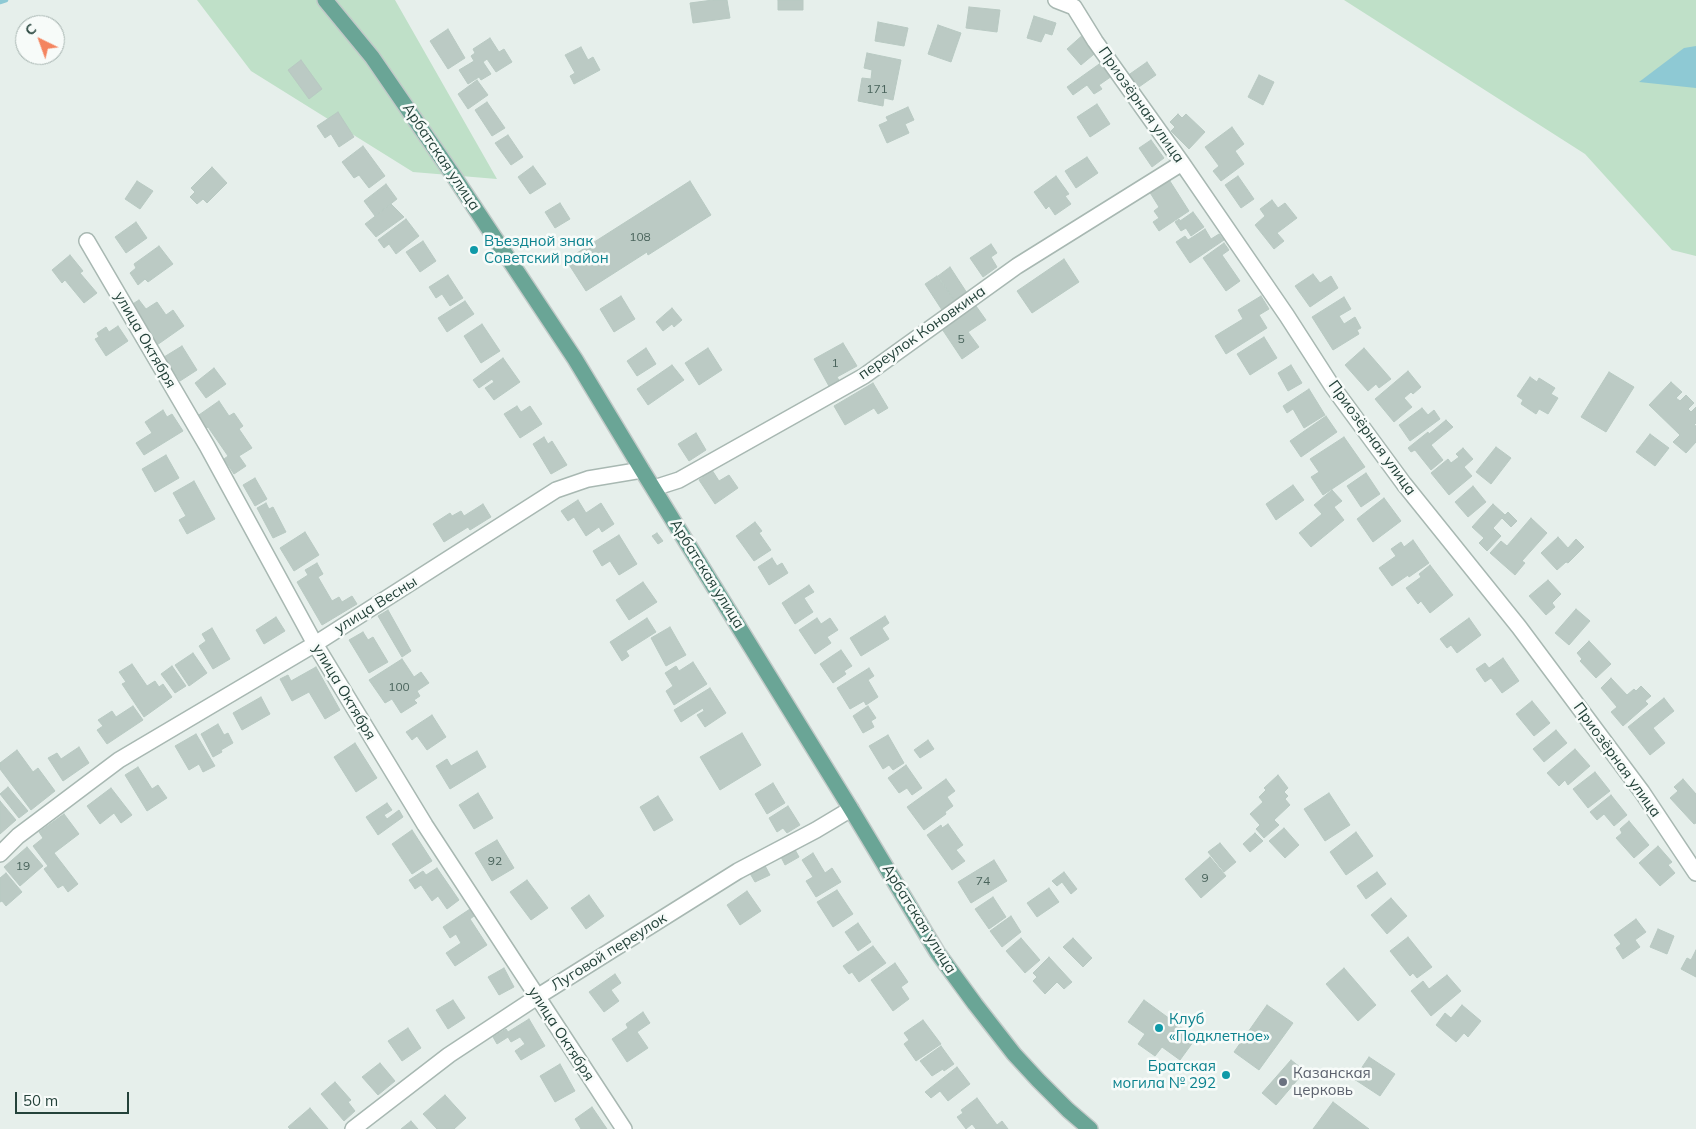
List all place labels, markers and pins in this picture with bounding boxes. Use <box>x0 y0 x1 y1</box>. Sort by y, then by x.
place label: Въездной знак Советский район <box>484 232 609 267</box>
marker: Въездной знак Советский район <box>468 244 480 256</box>
place label: Клуб «Подклетное» <box>1169 1010 1270 1045</box>
marker: Клуб «Подклетное» <box>1153 1022 1165 1034</box>
place label: Братская могила № 292 <box>1113 1057 1216 1092</box>
place label: Казанская церковь <box>1293 1064 1371 1099</box>
marker: Братская могила № 292 <box>1220 1069 1232 1081</box>
marker: Казанская церковь <box>1277 1076 1289 1088</box>

